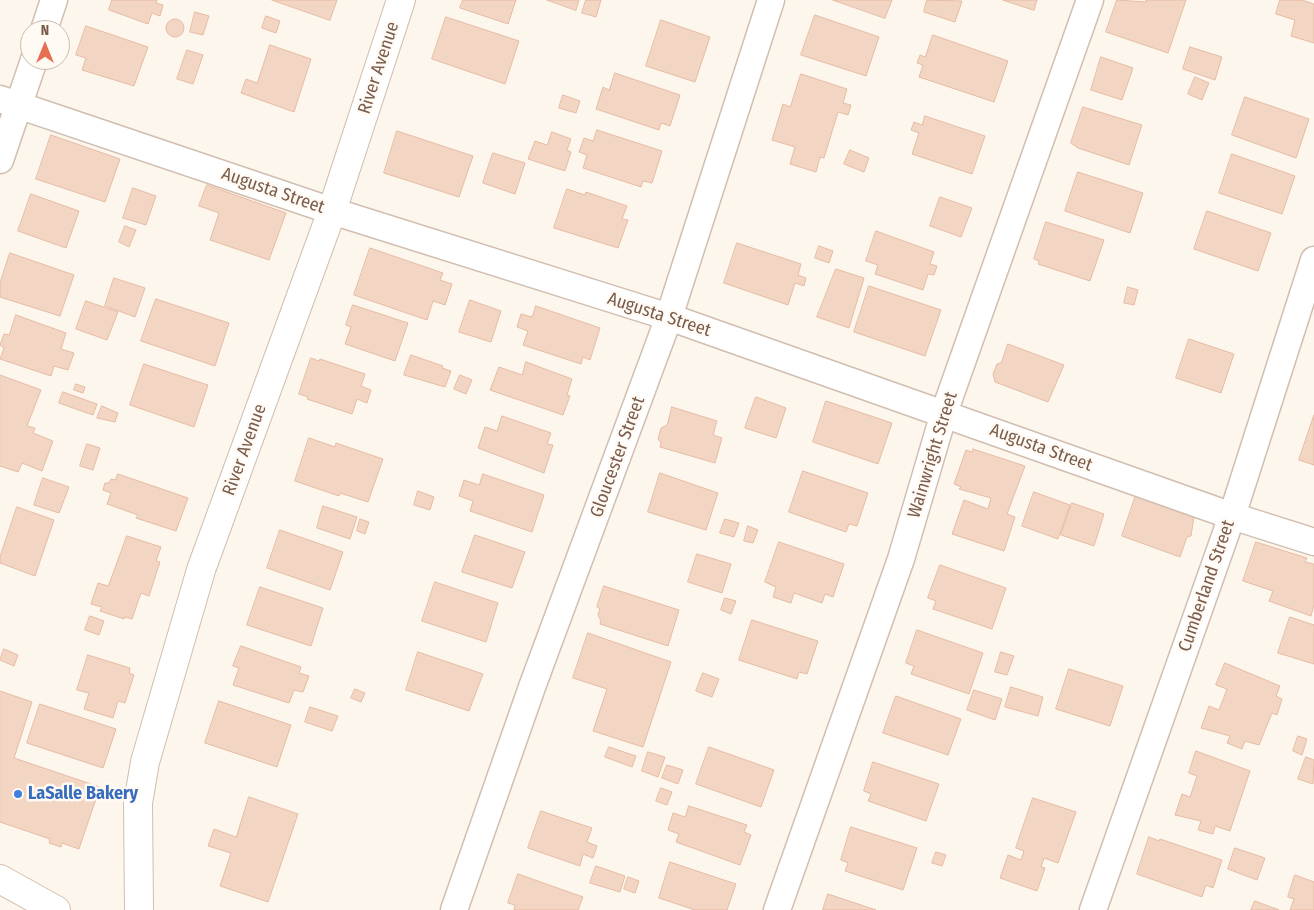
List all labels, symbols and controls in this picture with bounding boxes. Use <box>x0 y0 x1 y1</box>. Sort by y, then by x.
street label: River Avenue <box>354 19 404 117</box>
north arrow <box>20 20 70 70</box>
text: N <box>41 22 49 39</box>
street label: Augusta Street <box>219 163 327 219</box>
street label: Augusta Street <box>605 288 713 342</box>
street label: Wainwright Street <box>904 389 962 521</box>
street label: Gloucester Street <box>586 394 650 520</box>
street label: River Avenue <box>218 401 272 499</box>
street label: Augusta Street <box>987 419 1095 477</box>
street label: Cumberland Street <box>1174 517 1240 655</box>
place label: LaSalle Bakery <box>28 783 138 805</box>
marker: LaSalle Bakery <box>12 788 24 800</box>

